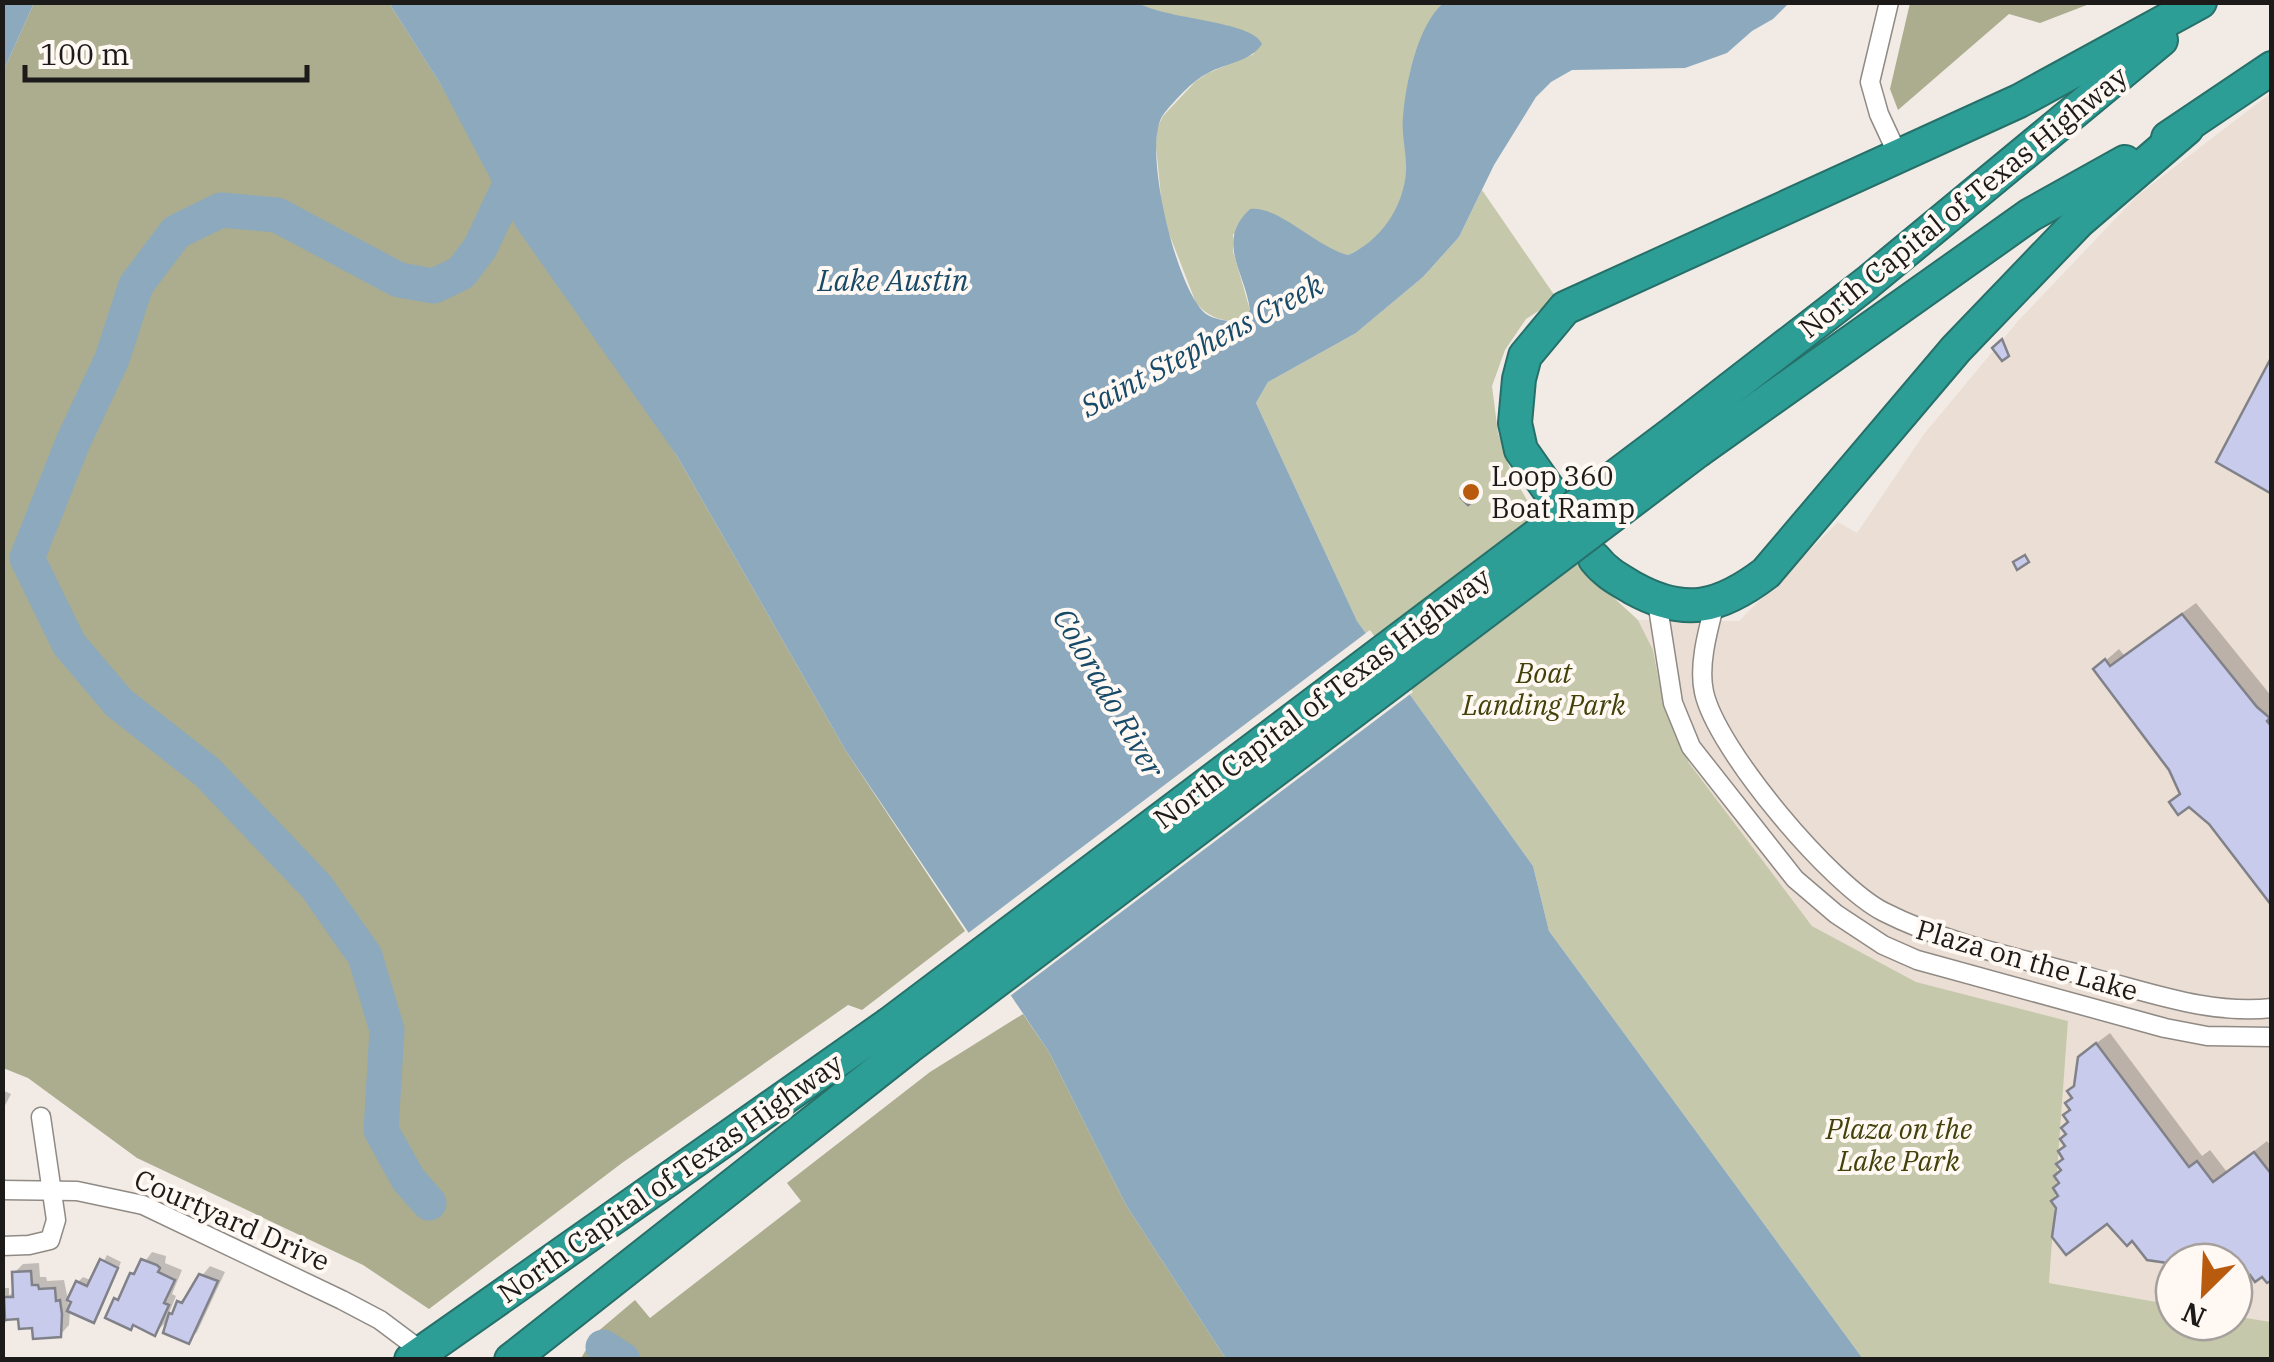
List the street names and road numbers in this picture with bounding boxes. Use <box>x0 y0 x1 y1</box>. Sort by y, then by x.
street label: North Capital of Texas Highway <box>1791 57 2135 346</box>
street label: North Capital of Texas Highway <box>1146 559 1498 837</box>
street label: Plaza on the Lake <box>1912 910 2142 1009</box>
street label: North Capital of Texas Highway <box>490 1044 849 1311</box>
street label: Courtyard Drive <box>129 1160 336 1279</box>

